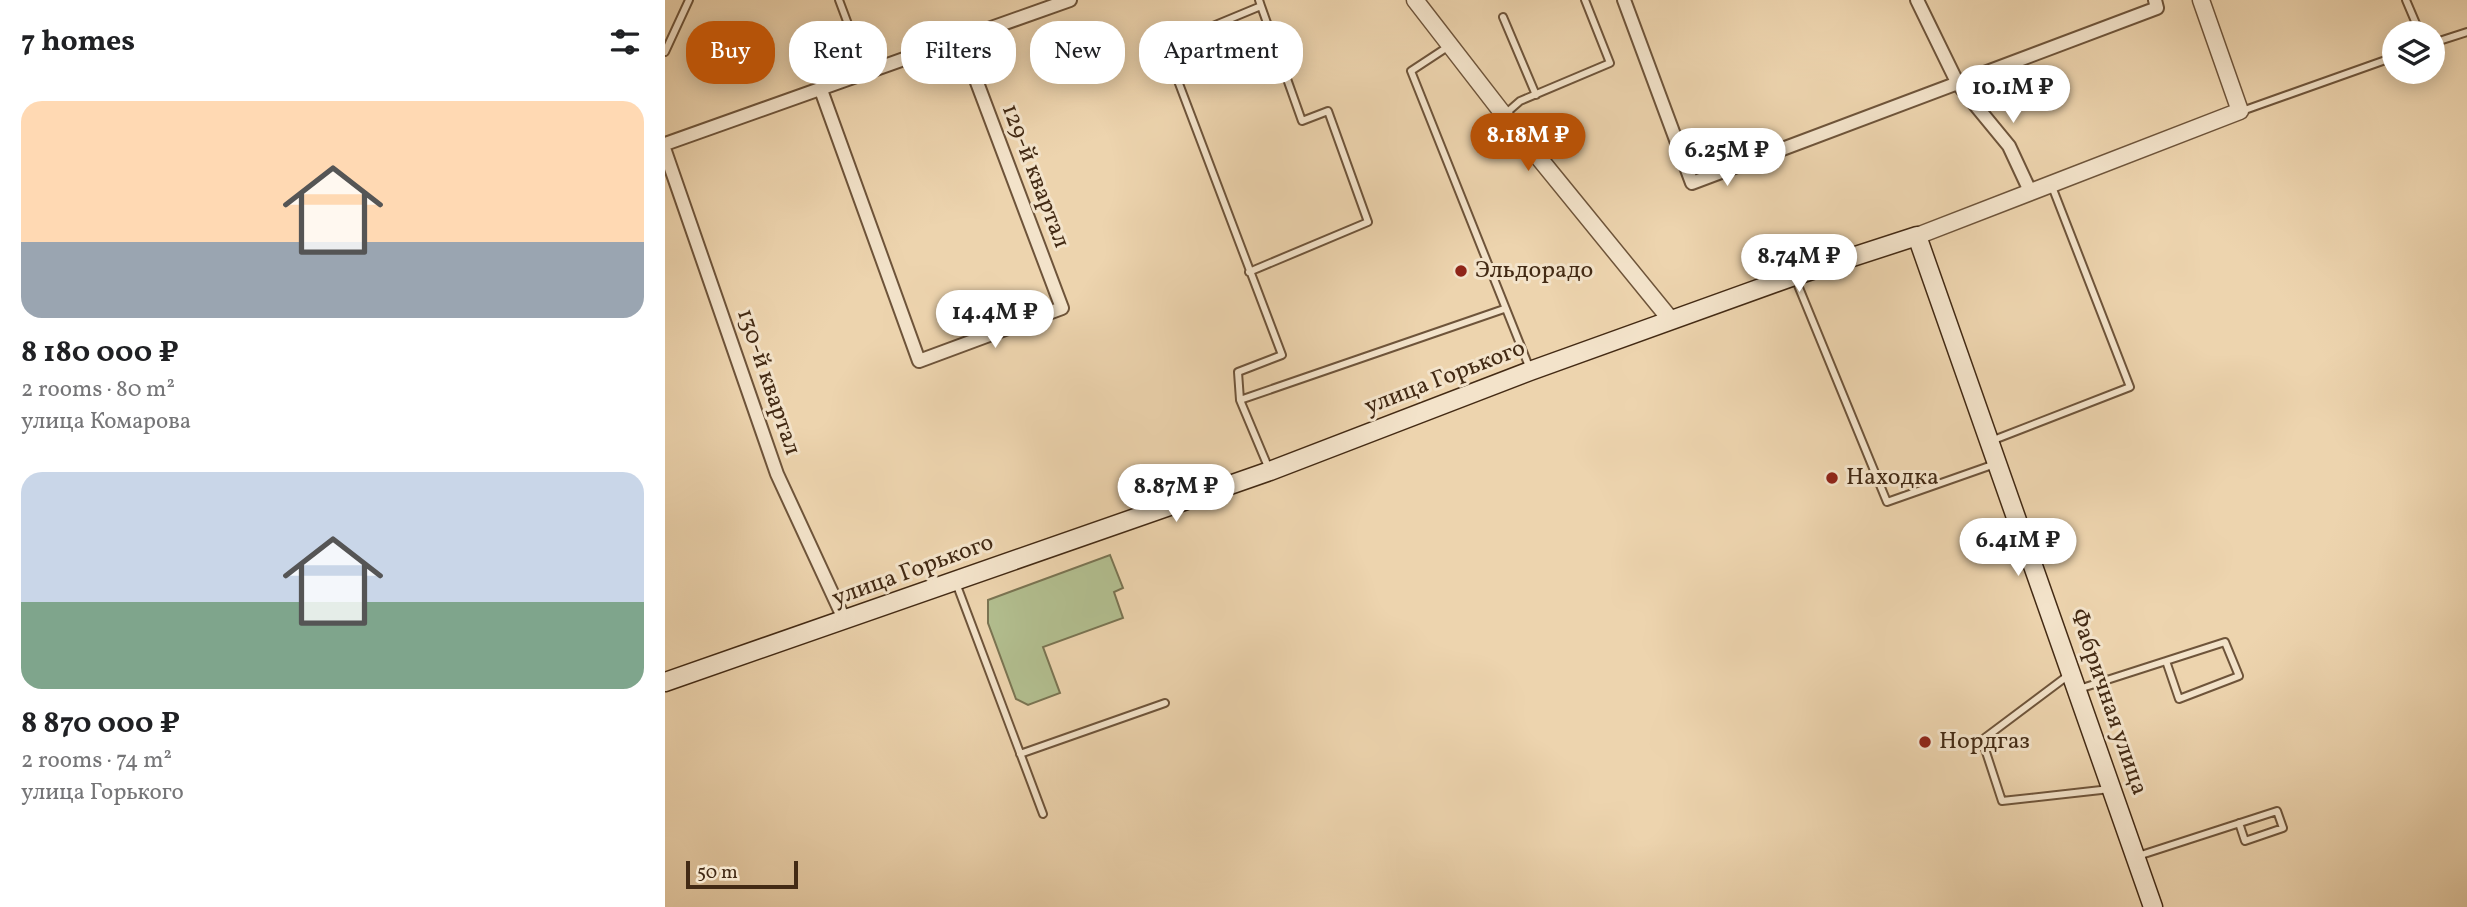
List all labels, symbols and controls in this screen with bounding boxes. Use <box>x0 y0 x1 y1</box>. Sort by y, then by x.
text: 7 homes <box>21 21 135 63</box>
chip: Buy <box>686 21 775 84</box>
chip: Rent <box>789 21 887 84</box>
chip: Filters <box>901 21 1016 84</box>
chip: New <box>1030 21 1125 84</box>
chip: Apartment <box>1139 21 1303 84</box>
map controls <box>2382 21 2445 84</box>
button: layers <box>2382 21 2445 84</box>
icon: filters <box>606 23 644 61</box>
pin: 10.1M ₽ <box>1948 66 2078 125</box>
text: 10.1M ₽ <box>1972 72 2054 104</box>
street label: 129-й квартал <box>992 99 1078 253</box>
pin: 8.18M ₽ <box>1463 114 1593 173</box>
text: 8.18M ₽ <box>1486 120 1570 152</box>
pin: 6.25M ₽ <box>1662 128 1792 188</box>
text: 6.25M ₽ <box>1685 135 1769 167</box>
icon: home <box>270 147 396 273</box>
pin: 8.74M ₽ <box>1734 234 1864 294</box>
text: 8.74M ₽ <box>1757 241 1841 273</box>
place label: Эльдорадо <box>1475 254 1593 288</box>
marker: Эльдорадо <box>1453 263 1469 279</box>
pin: 14.4M ₽ <box>930 290 1060 350</box>
text: 14.4M ₽ <box>952 297 1038 329</box>
street label: 130-й квартал <box>727 304 809 460</box>
text: 8 180 000 ₽ <box>21 332 179 374</box>
street label: улица Горького <box>1360 332 1530 424</box>
text: 2 rooms · 80 m² <box>21 374 175 406</box>
text: улица Комарова <box>21 406 191 438</box>
place label: Находка <box>1846 461 1939 495</box>
pin: 8.87M ₽ <box>1111 464 1241 524</box>
marker: Находка <box>1824 470 1840 486</box>
text: 8.87M ₽ <box>1134 471 1218 503</box>
icon: home <box>270 518 396 644</box>
pin: 6.41M ₽ <box>1953 518 2083 578</box>
text: 6.41M ₽ <box>1976 525 2060 557</box>
street label: улица Горького <box>827 526 999 616</box>
street label: Фабричная улица <box>2060 604 2156 800</box>
text: 8 870 000 ₽ <box>21 703 180 745</box>
place label: Нордгаз <box>1939 725 2030 759</box>
marker: Нордгаз <box>1917 734 1933 750</box>
text: 2 rooms · 74 m² <box>21 745 172 777</box>
text: улица Горького <box>21 777 184 809</box>
scale bar <box>686 858 798 890</box>
text: 50 m <box>697 860 738 886</box>

